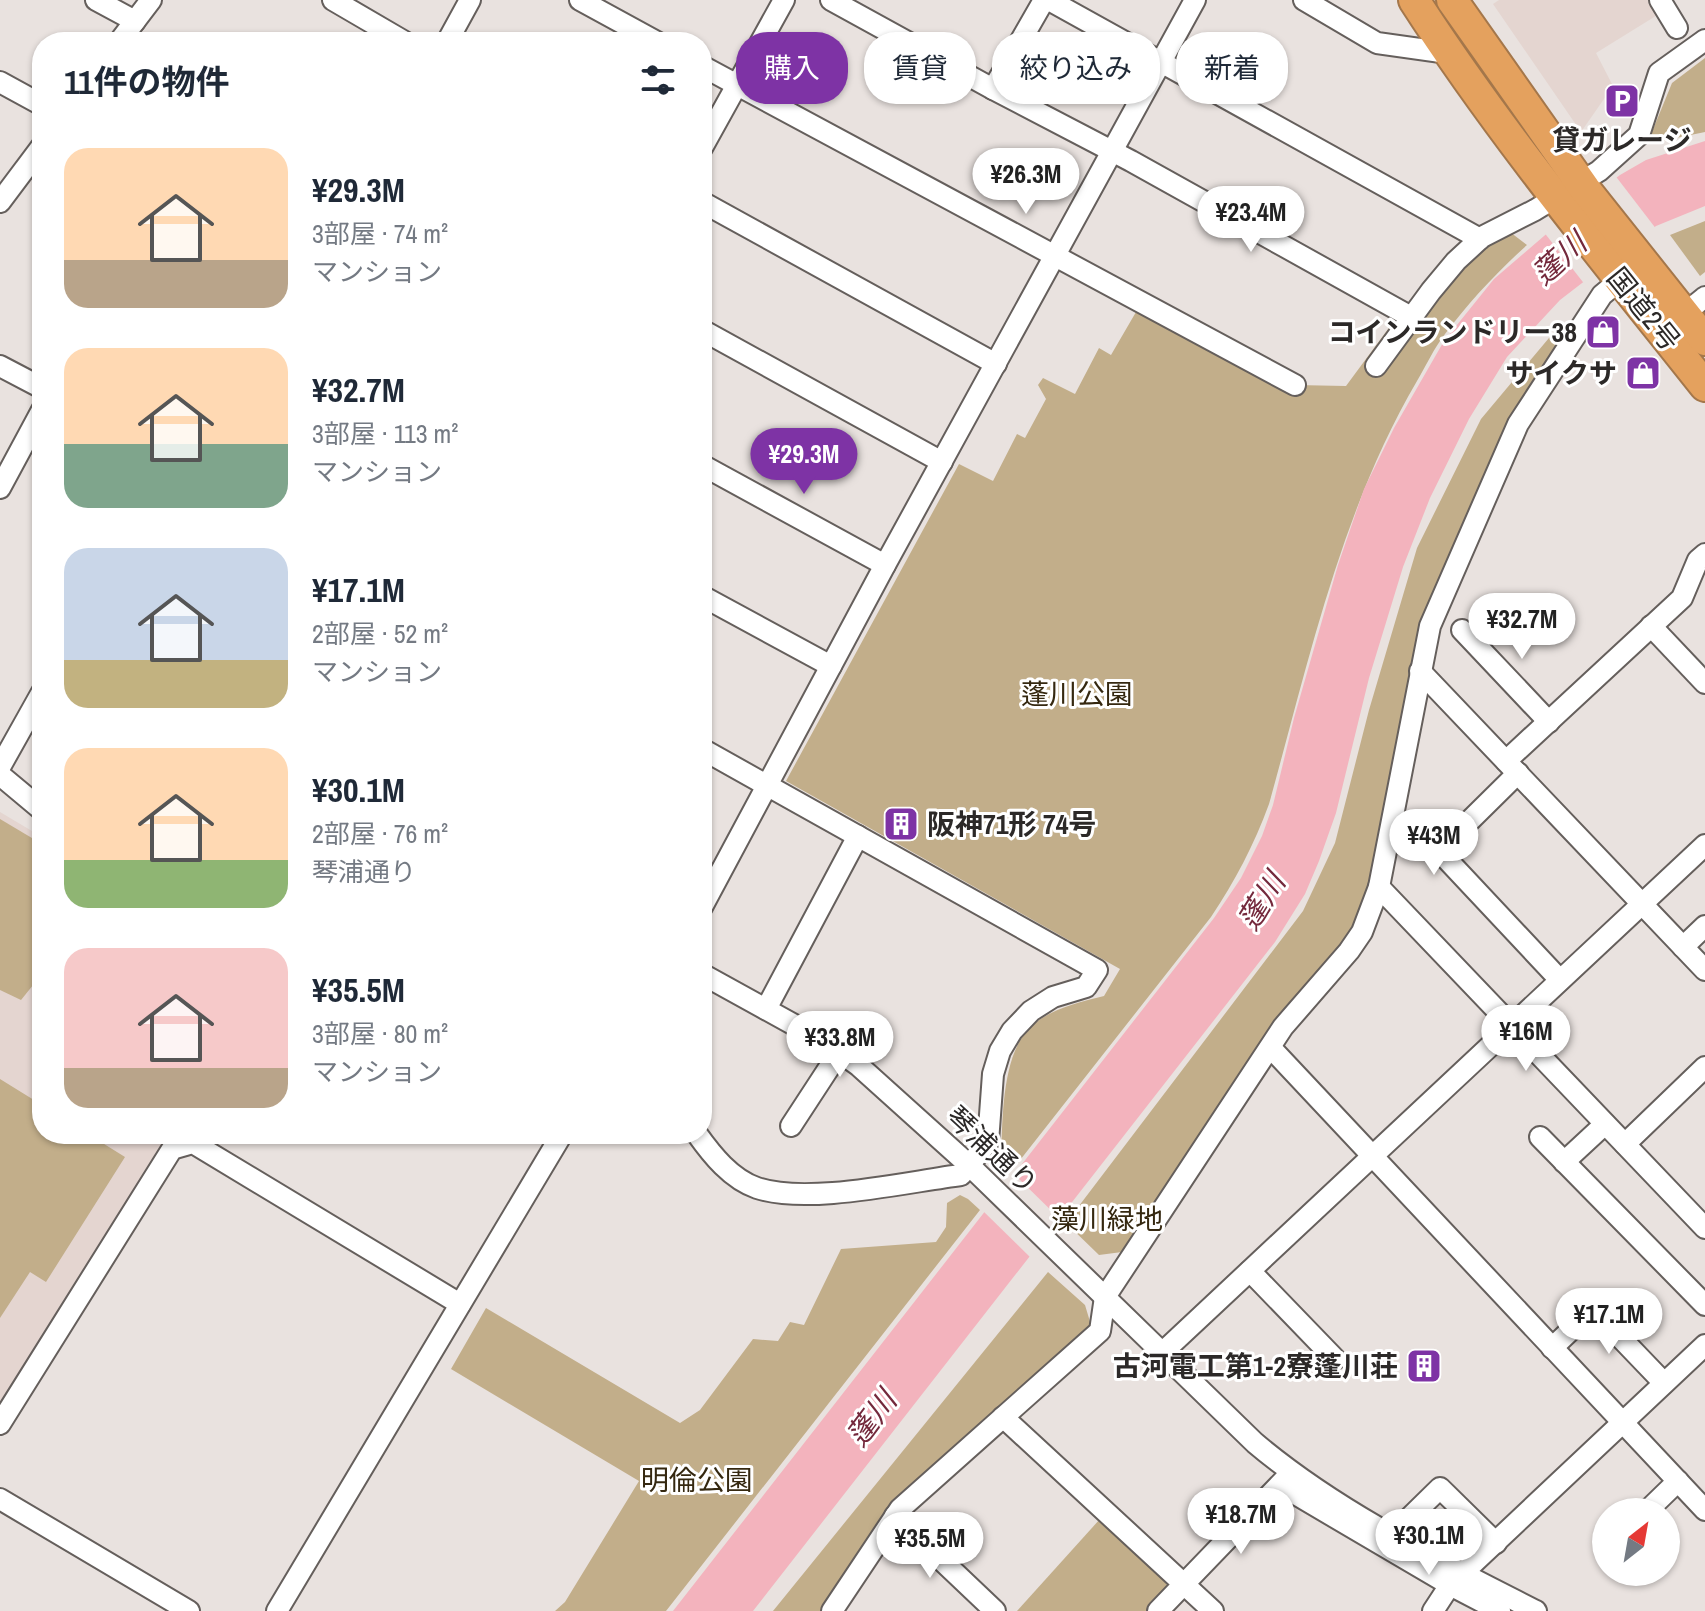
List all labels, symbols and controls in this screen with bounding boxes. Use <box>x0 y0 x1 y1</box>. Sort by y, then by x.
chip: 購入 <box>736 32 848 104</box>
chip: 賃貸 <box>864 32 976 104</box>
chip: 絞り込み <box>992 32 1160 104</box>
chip: 新着 <box>1176 32 1288 104</box>
icon: filters <box>636 58 680 102</box>
text: 11件の物件 <box>64 59 229 105</box>
parking icon: 貸ガレージ <box>1603 82 1641 120</box>
place label: 貸ガレージ <box>1552 121 1692 159</box>
pin: ¥26.3M <box>961 148 1091 216</box>
text: ¥26.3M <box>990 156 1062 191</box>
text: ¥29.3M <box>312 167 405 213</box>
icon: home <box>128 180 224 276</box>
pin: ¥23.4M <box>1186 186 1316 254</box>
text: ¥23.4M <box>1215 194 1287 229</box>
text: 3部屋 · 74 m² <box>312 216 448 251</box>
water label: 蓬川 <box>1523 221 1597 293</box>
text: マンション <box>312 254 442 289</box>
street label: 国道2号 <box>1599 259 1689 359</box>
place label: コインランドリー38 <box>1327 313 1577 351</box>
shop icon: コインランドリー38 <box>1584 313 1622 351</box>
place label: サイクサ <box>1506 354 1617 392</box>
shop icon: サイクサ <box>1624 354 1662 392</box>
text: ¥32.7M <box>312 367 405 413</box>
icon: home <box>128 380 224 476</box>
text: 3部屋 · 113 m² <box>312 416 458 451</box>
pin: ¥29.3M <box>739 428 869 496</box>
text: ¥29.3M <box>768 436 840 471</box>
text: マンション <box>312 454 442 489</box>
text: ¥17.1M <box>312 567 405 613</box>
icon: home <box>128 580 224 676</box>
pin: ¥32.7M <box>1457 593 1587 661</box>
text: ¥32.7M <box>1486 601 1558 636</box>
text: 2部屋 · 52 m² <box>312 616 448 651</box>
text: マンション <box>312 654 442 689</box>
park label: 蓬川公園 <box>1021 675 1133 713</box>
text: ¥30.1M <box>312 767 405 813</box>
icon: home <box>128 780 224 876</box>
building icon: 阪神71形 74号 <box>882 805 920 843</box>
place label: 阪神71形 74号 <box>927 805 1096 843</box>
pin: ¥43M <box>1387 809 1481 877</box>
text: 2部屋 · 76 m² <box>312 816 448 851</box>
text: ¥43M <box>1407 817 1461 852</box>
text: 琴浦通り <box>312 854 416 889</box>
water label: 蓬川 <box>1228 862 1295 937</box>
text: ¥35.5M <box>312 967 405 1013</box>
icon: home <box>128 980 224 1076</box>
pin: ¥16M <box>1479 1005 1573 1073</box>
pin: ¥33.8M <box>775 1011 905 1079</box>
text: ¥16M <box>1499 1013 1553 1048</box>
text: 3部屋 · 80 m² <box>312 1016 448 1051</box>
text: ¥33.8M <box>804 1019 876 1054</box>
text: マンション <box>312 1054 442 1089</box>
street label: 琴浦通り <box>938 1098 1046 1202</box>
park label: 藻川緑地 <box>1051 1200 1163 1238</box>
pin: ¥17.1M <box>1544 1288 1674 1356</box>
text: ¥17.1M <box>1573 1296 1645 1331</box>
place label: 古河電工第1-2寮蓬川荘 <box>1113 1347 1398 1385</box>
building icon: 古河電工第1-2寮蓬川荘 <box>1405 1347 1443 1385</box>
water label: 蓬川 <box>837 1380 907 1454</box>
park label: 明倫公園 <box>641 1461 753 1499</box>
pin: ¥18.7M <box>1176 1488 1306 1556</box>
text: ¥18.7M <box>1205 1496 1277 1531</box>
north arrow <box>1592 1498 1680 1586</box>
map controls <box>1592 1498 1680 1586</box>
pin: ¥30.1M <box>1364 1509 1494 1577</box>
pin: ¥35.5M <box>865 1512 995 1580</box>
text: ¥30.1M <box>1393 1517 1465 1552</box>
text: ¥35.5M <box>894 1520 966 1555</box>

